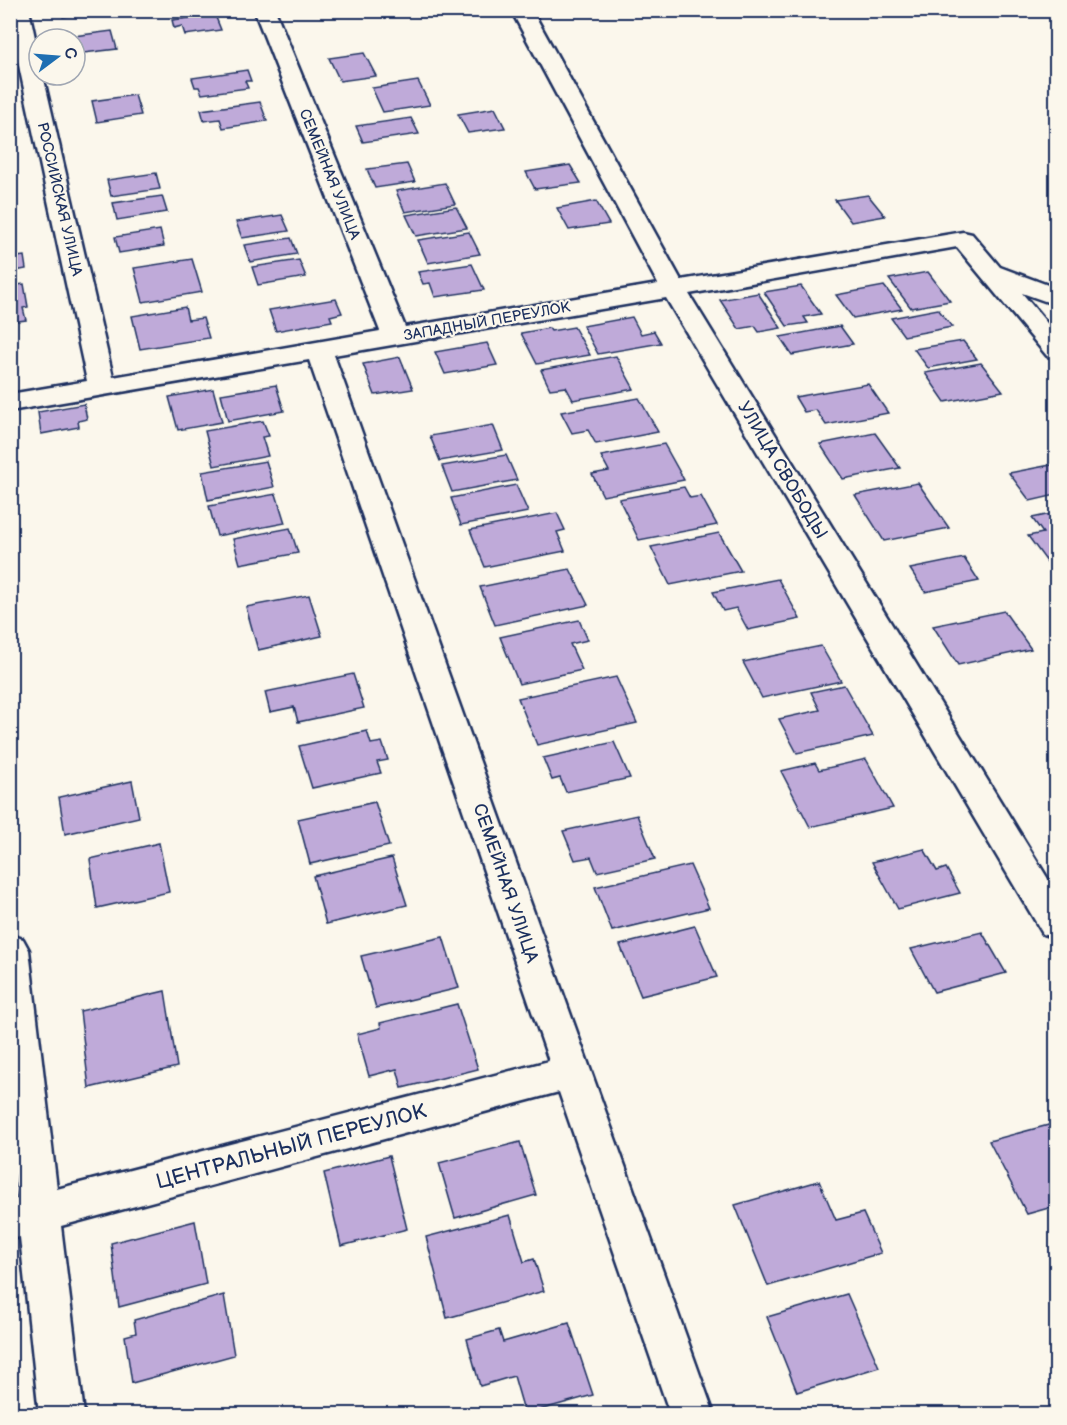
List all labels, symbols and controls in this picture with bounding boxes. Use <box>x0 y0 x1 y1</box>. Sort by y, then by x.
north arrow <box>27 27 87 87</box>
text: С <box>59 45 81 61</box>
street label: СЕМЕЙНАЯ УЛИЦА <box>295 106 365 243</box>
street label: РОССИЙСКАЯ УЛИЦА <box>33 120 87 279</box>
street label: ЗАПАДНЫЙ ПЕРЕУЛОК <box>402 297 572 345</box>
street label: УЛИЦА СВОБОДЫ <box>733 398 832 543</box>
street label: СЕМЕЙНАЯ УЛИЦА <box>468 801 543 966</box>
street label: ЦЕНТРАЛЬНЫЙ ПЕРЕУЛОК <box>153 1098 429 1195</box>

